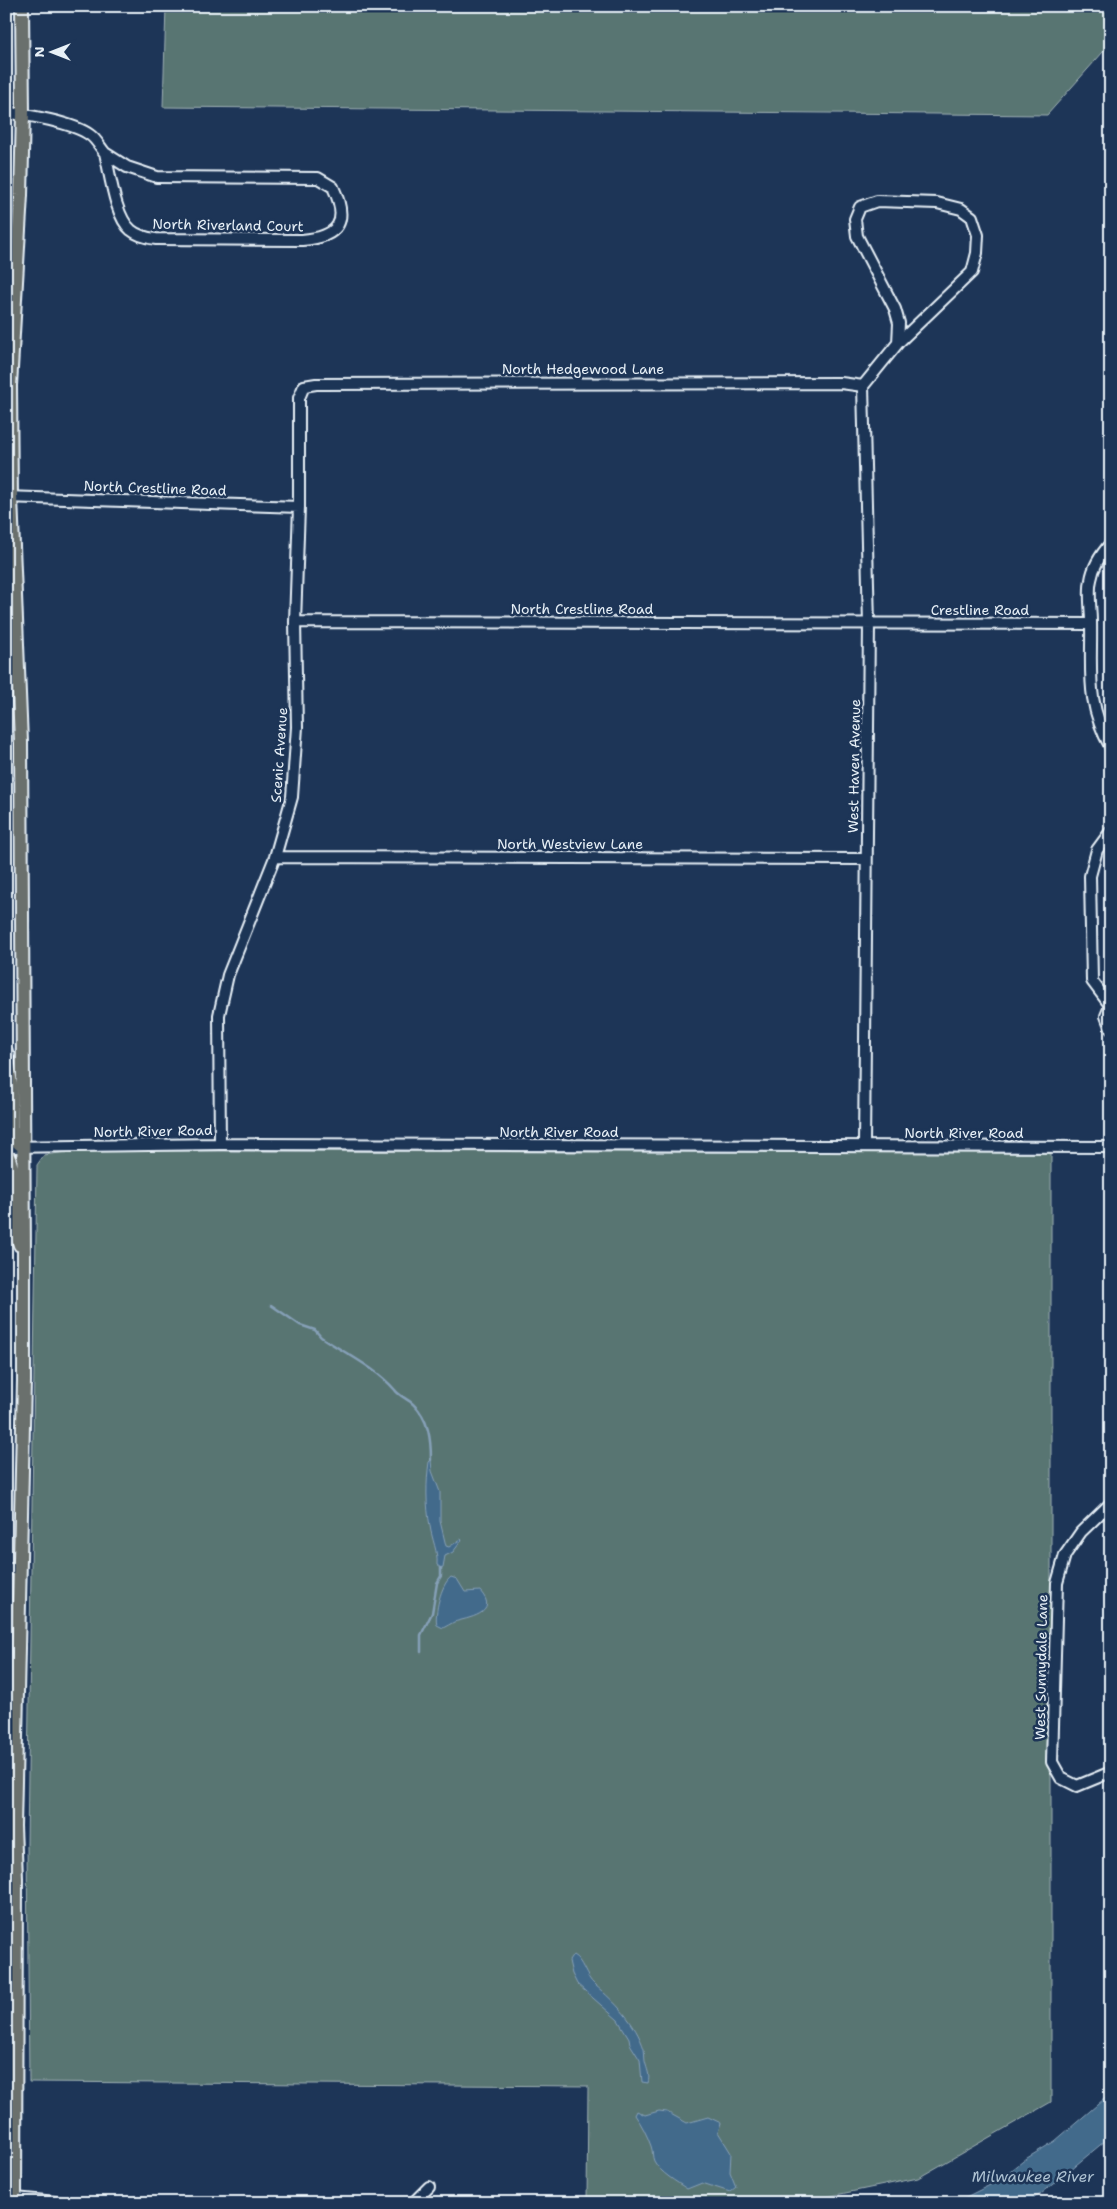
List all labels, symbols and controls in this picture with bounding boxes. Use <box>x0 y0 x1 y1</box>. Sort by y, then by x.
north arrow <box>28 28 78 78</box>
text: N <box>30 46 48 58</box>
street label: North Riverland Court <box>152 215 304 235</box>
street label: North Hedgewood Lane <box>502 360 664 378</box>
street label: North Crestline Road <box>83 477 227 499</box>
street label: North Crestline Road <box>511 600 654 618</box>
street label: Crestline Road <box>931 601 1029 619</box>
street label: West Haven Avenue <box>844 699 864 833</box>
street label: Scenic Avenue <box>267 707 291 803</box>
street label: North Westview Lane <box>497 835 643 853</box>
street label: North River Road <box>93 1121 213 1141</box>
street label: North River Road <box>499 1123 619 1141</box>
street label: North River Road <box>904 1124 1024 1142</box>
street label: West Sunnydale Lane <box>1031 1594 1051 1740</box>
water label: Milwaukee River <box>972 2167 1095 2187</box>

